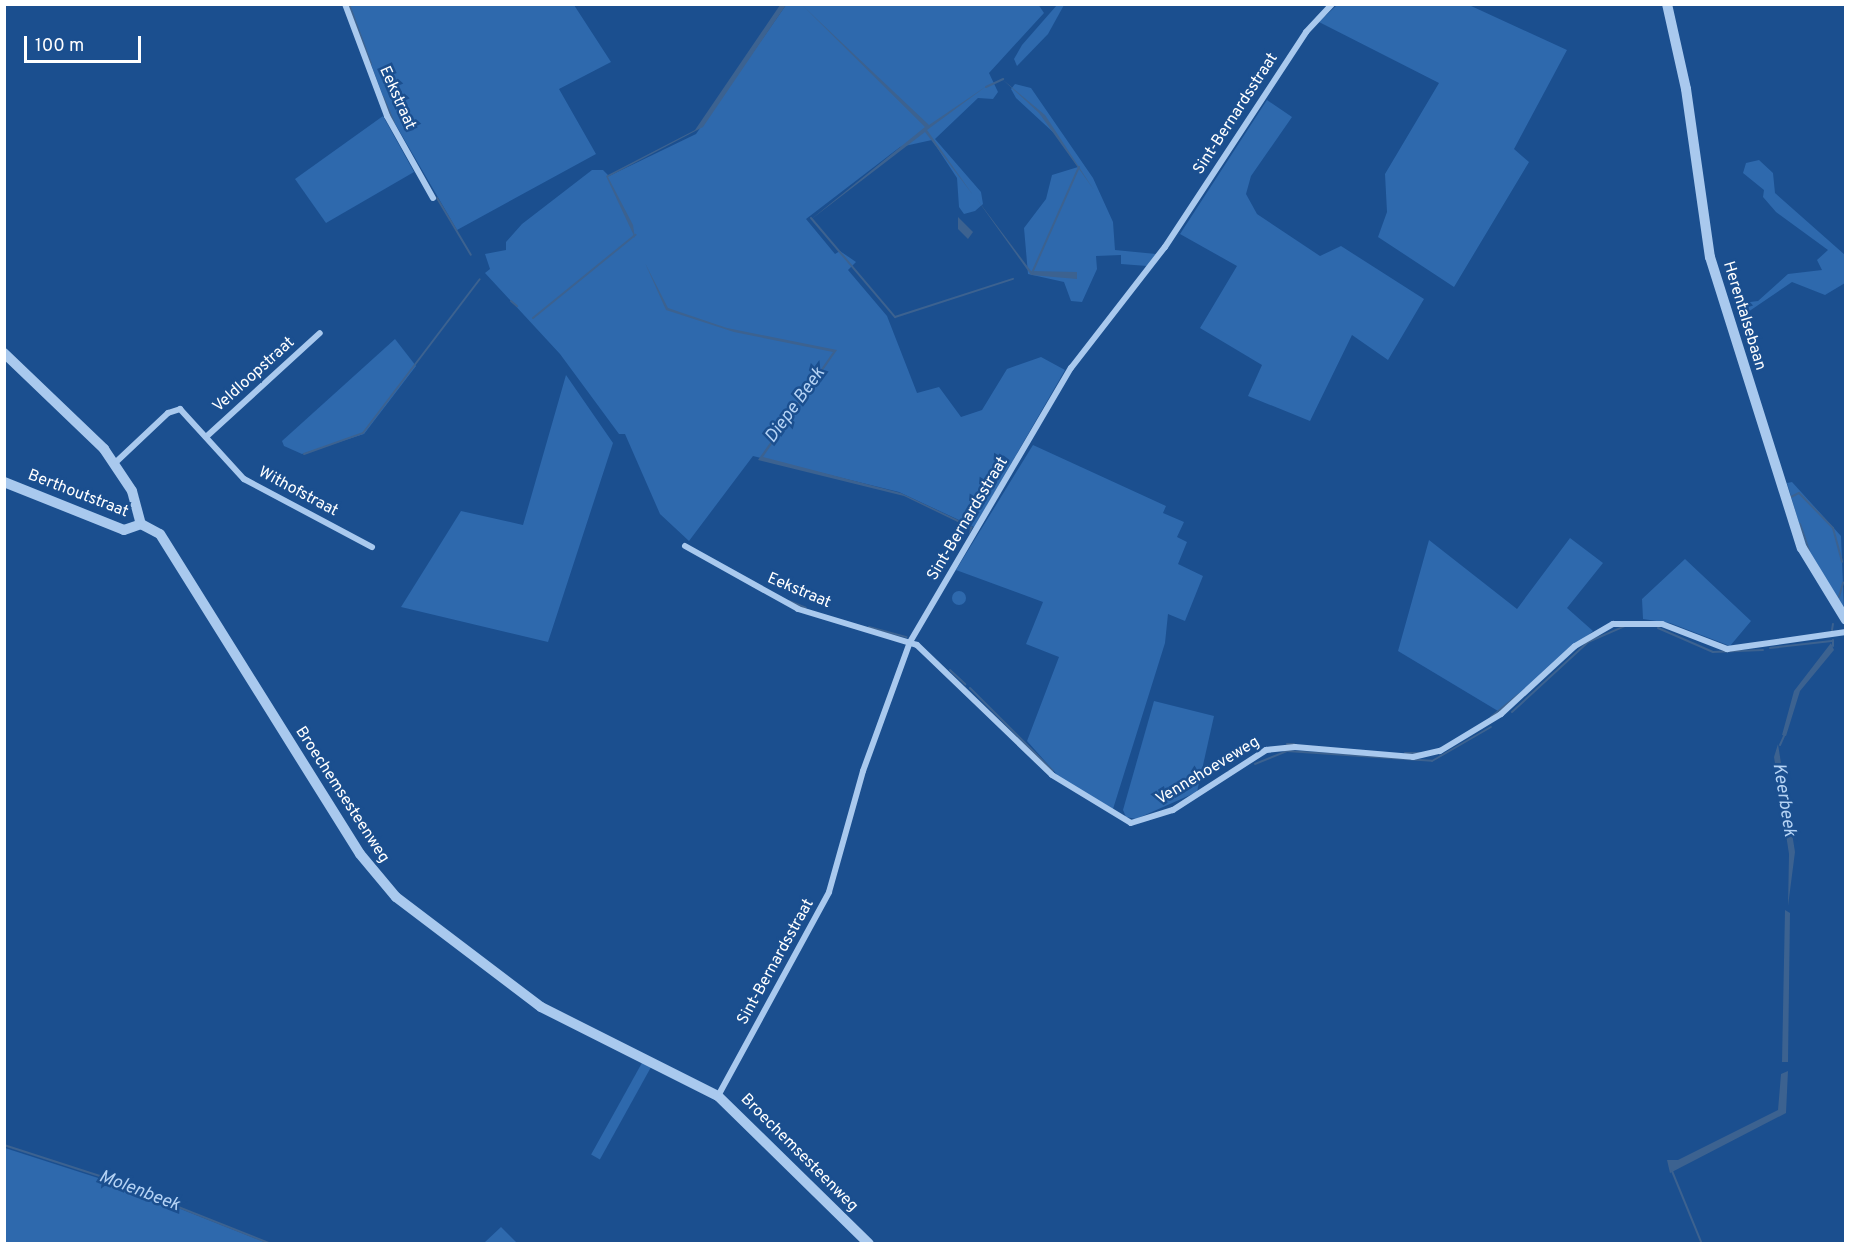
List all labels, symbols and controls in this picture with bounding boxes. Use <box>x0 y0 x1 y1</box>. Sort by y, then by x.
scale bar <box>27 24 144 62</box>
text: 100 m <box>35 35 84 58</box>
street label: Sint-Bernardsstraat <box>1190 50 1282 178</box>
street label: Eekstraat <box>375 63 419 133</box>
street label: Herentalsebaan <box>1718 259 1770 373</box>
street label: Veldloopstraat <box>209 333 299 417</box>
water label: Diepe Beek <box>761 364 831 448</box>
street label: Sint-Bernardsstraat <box>923 454 1013 584</box>
street label: Withofstraat <box>255 463 341 521</box>
street label: Berthoutstraat <box>25 466 131 522</box>
street label: Eekstraat <box>764 569 834 613</box>
street label: Broechemsesteenweg <box>291 723 393 867</box>
street label: Vennehoeveweg <box>1153 733 1263 809</box>
water label: Keerbeek <box>1767 762 1799 838</box>
street label: Sint-Bernardsstraat <box>733 896 819 1028</box>
street label: Broechemsesteenweg <box>736 1090 862 1216</box>
water label: Molenbeek <box>96 1167 182 1217</box>

